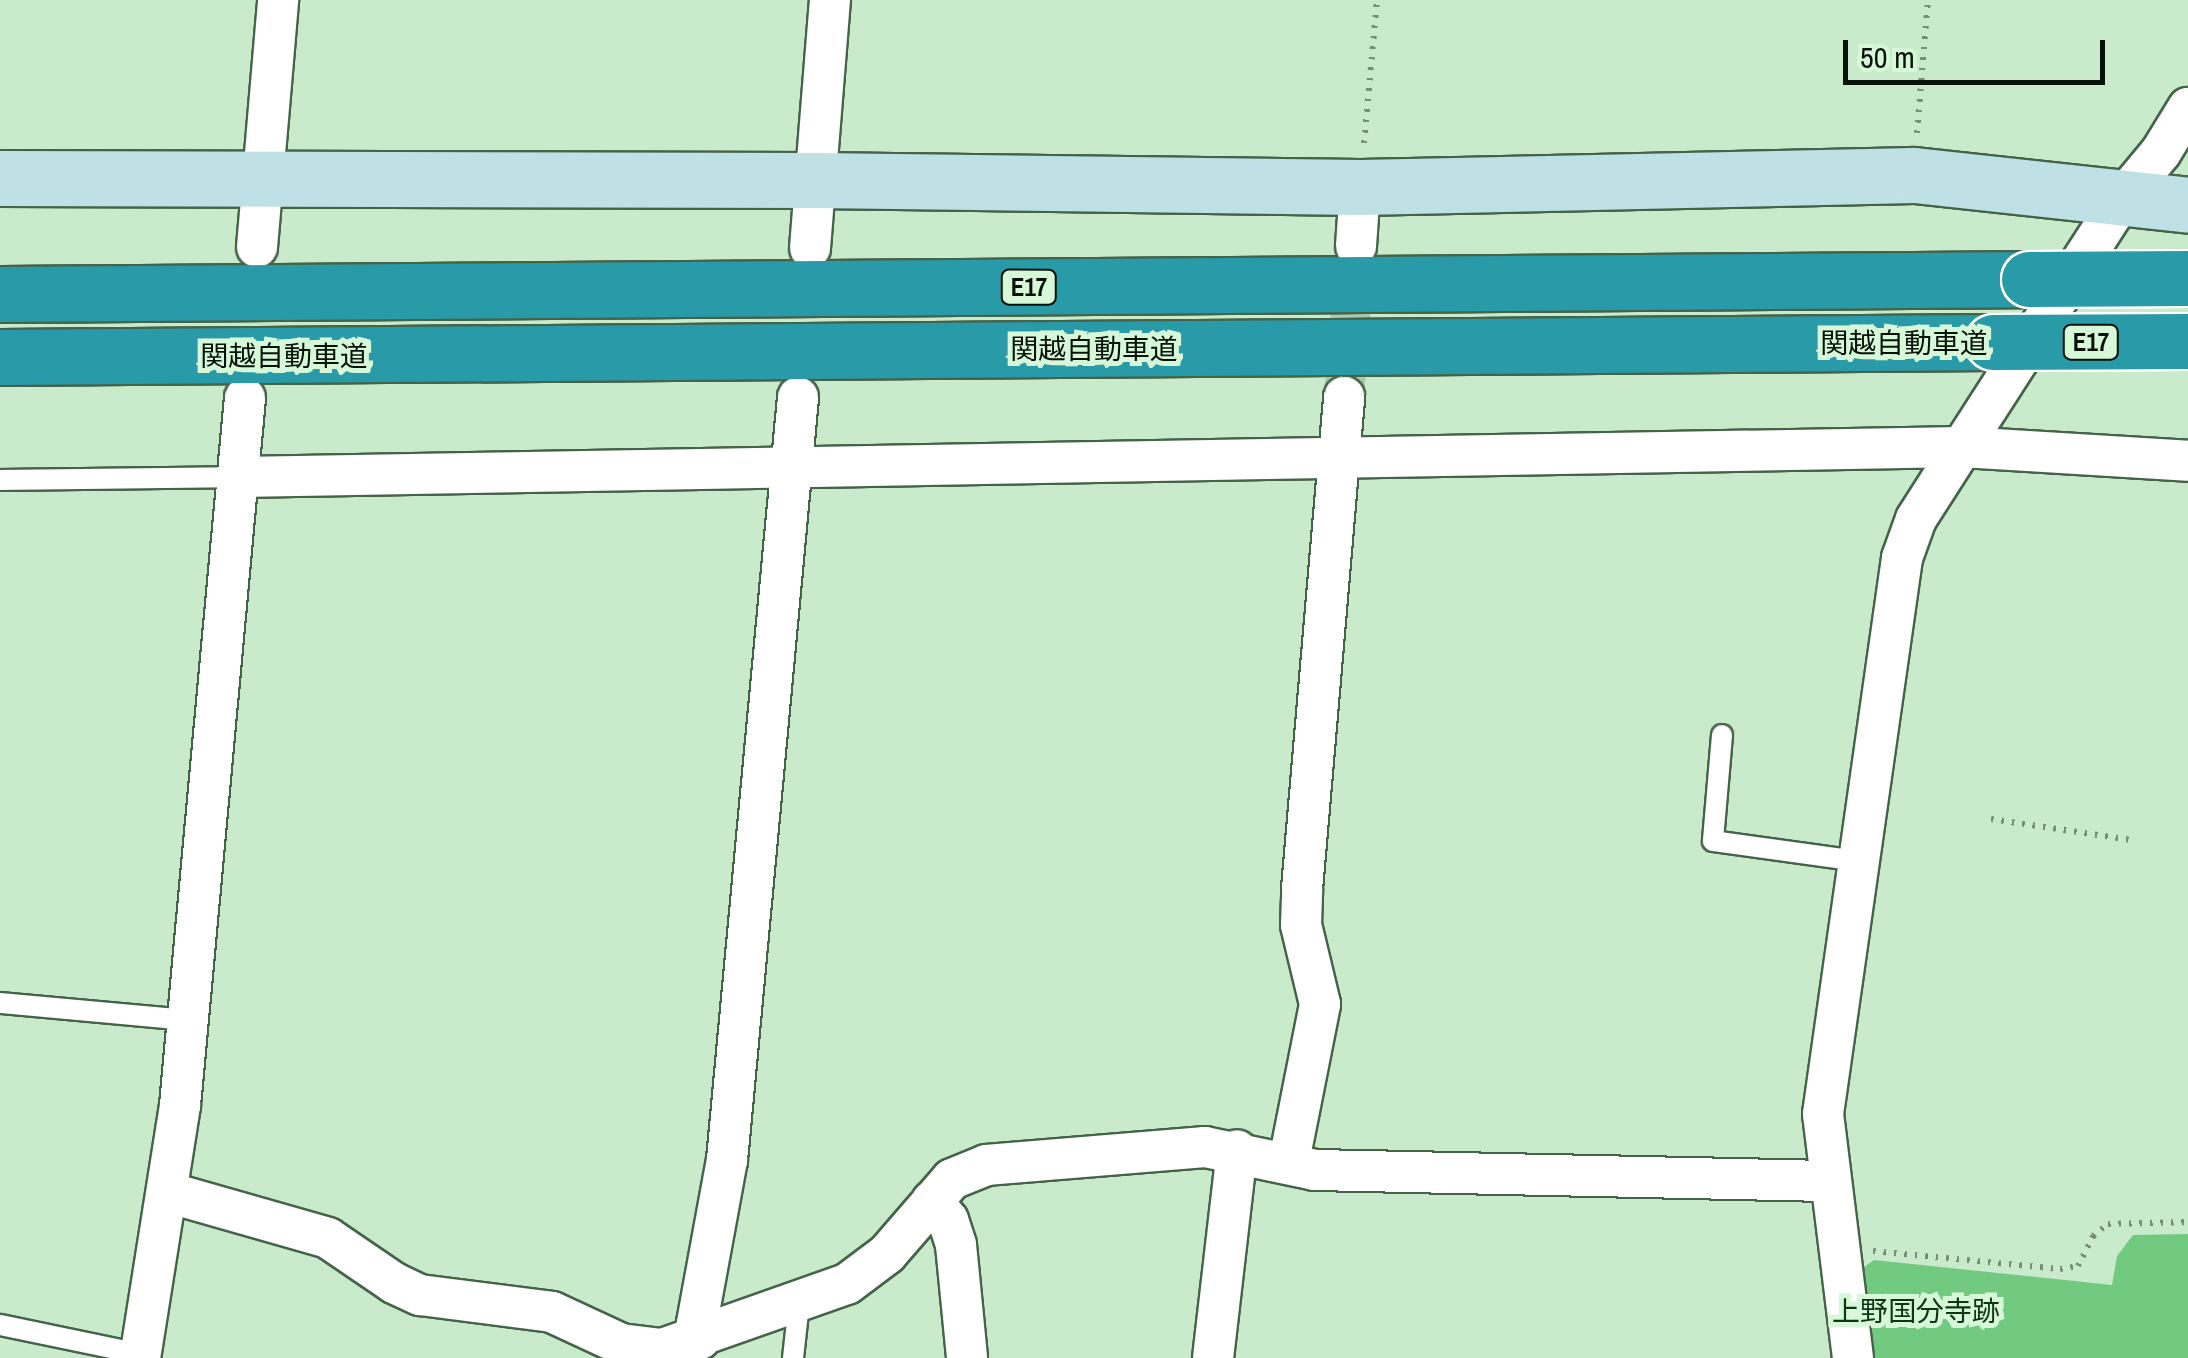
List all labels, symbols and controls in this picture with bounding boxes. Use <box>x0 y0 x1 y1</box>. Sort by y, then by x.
scale bar <box>1848 20 2110 82</box>
text: 50 m <box>1860 37 1915 77</box>
road number: E17 <box>999 267 1059 307</box>
road number: E17 <box>2061 322 2121 362</box>
street label: 関越自動車道 <box>1820 326 1988 360</box>
street label: 関越自動車道 <box>1010 332 1178 366</box>
street label: 関越自動車道 <box>200 339 368 373</box>
park label: 上野国分寺跡 <box>1832 1294 2000 1328</box>

